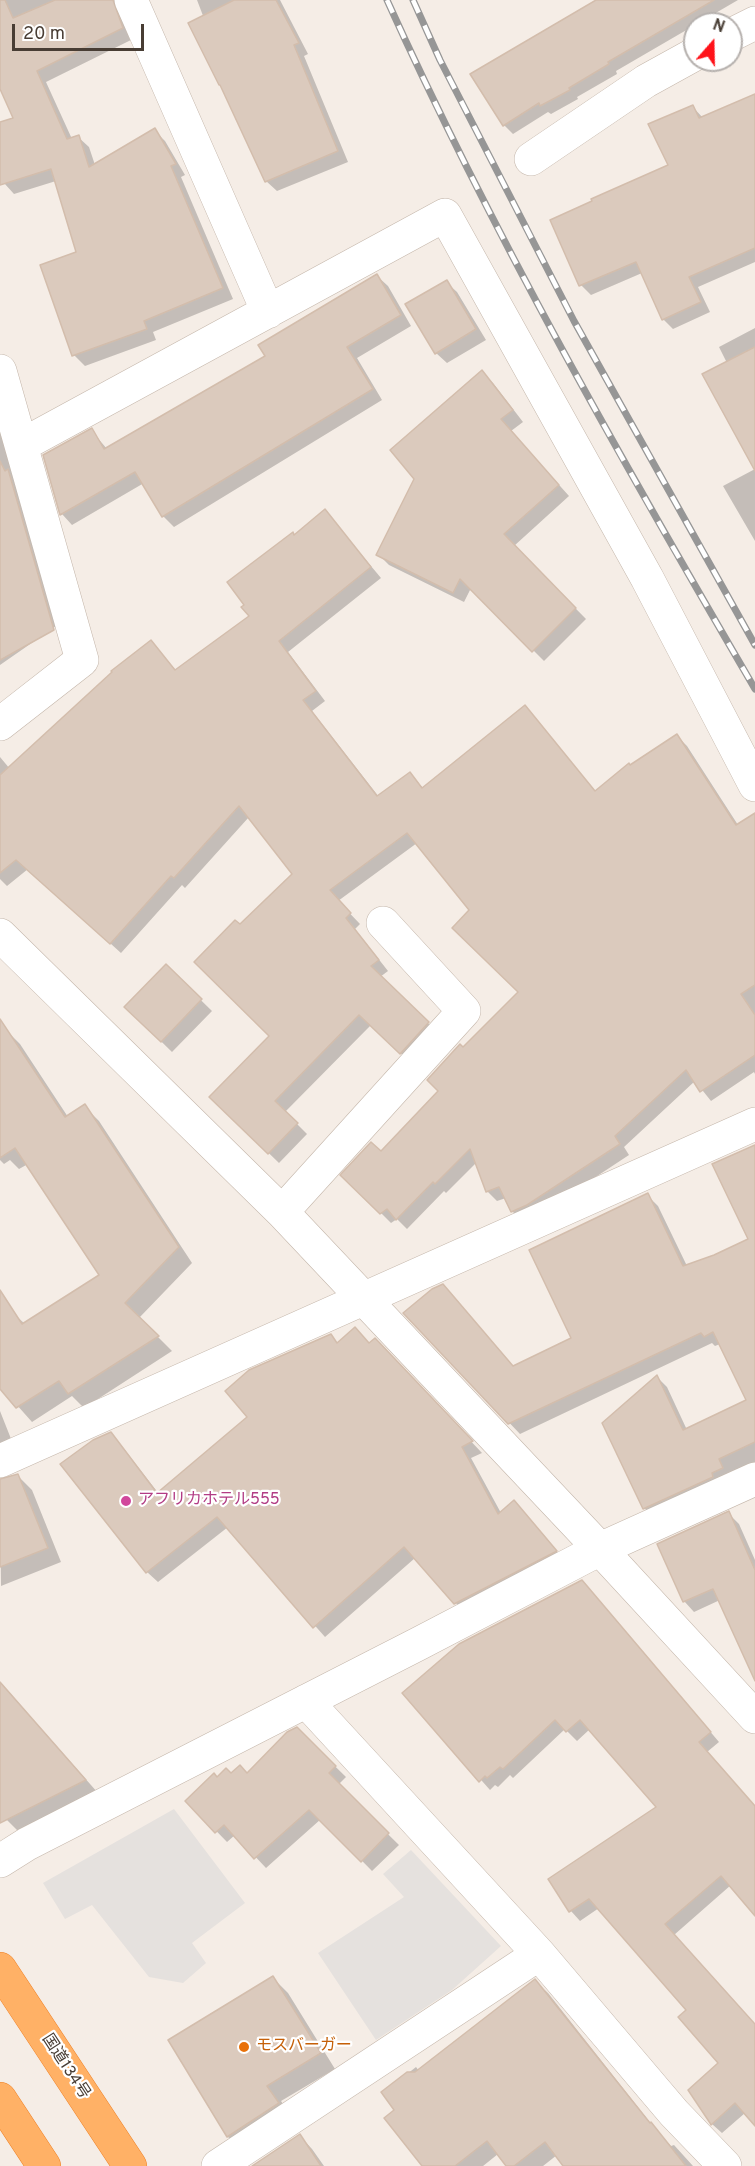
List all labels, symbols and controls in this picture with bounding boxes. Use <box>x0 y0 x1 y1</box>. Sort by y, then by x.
scale bar <box>15 12 147 50</box>
north arrow <box>683 12 743 72</box>
text: N <box>710 16 727 38</box>
text: 20 m <box>23 23 65 46</box>
place label: アフリカホテル555 <box>138 1491 280 1511</box>
marker: アフリカホテル555 <box>119 1494 133 1508</box>
street label: 国道134号 <box>37 2031 93 2103</box>
place label: モスバーガー <box>256 2037 352 2057</box>
marker: モスバーガー <box>237 2040 251 2054</box>

